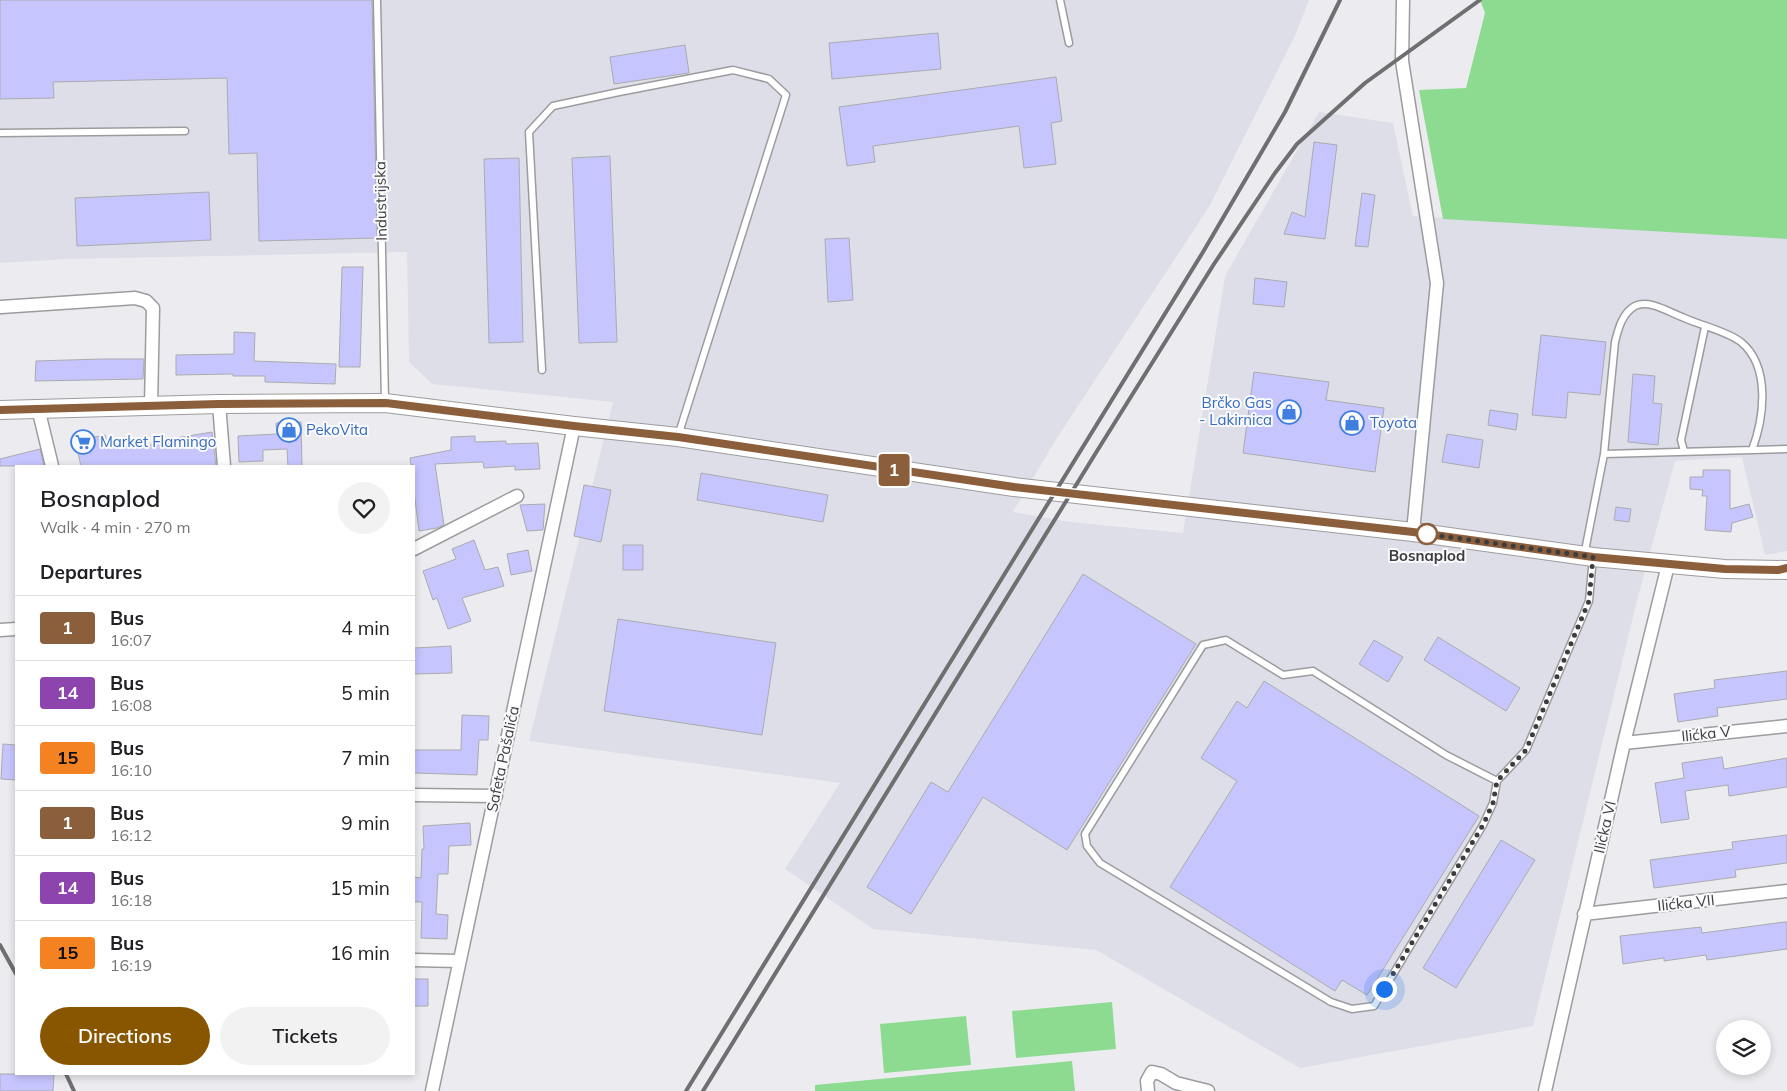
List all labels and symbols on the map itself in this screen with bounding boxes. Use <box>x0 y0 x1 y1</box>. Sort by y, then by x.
street label: Industrijska <box>370 161 391 241</box>
place label: Brčko Gas - Lakirnica <box>1199 393 1272 429</box>
shop icon: Brčko Gas - Lakirnica <box>1276 399 1302 425</box>
shop icon: Toyota <box>1339 410 1365 436</box>
place label: Toyota <box>1370 413 1417 432</box>
shop icon: PekoVita <box>276 417 302 443</box>
place label: PekoVita <box>306 420 368 439</box>
supermarket icon: Market Flamingo <box>70 429 96 455</box>
place label: Market Flamingo <box>100 432 216 451</box>
line badge: 1 <box>878 454 910 486</box>
marker: Bosnaplod <box>1416 523 1438 545</box>
place label: Bosnaplod <box>1389 546 1465 565</box>
street label: Safeta Pašalića <box>482 704 523 814</box>
street label: Ilićka V <box>1680 721 1732 746</box>
street label: Ilićka VI <box>1589 799 1620 855</box>
street label: Ilićka VII <box>1656 890 1715 915</box>
your location <box>1372 977 1397 1002</box>

